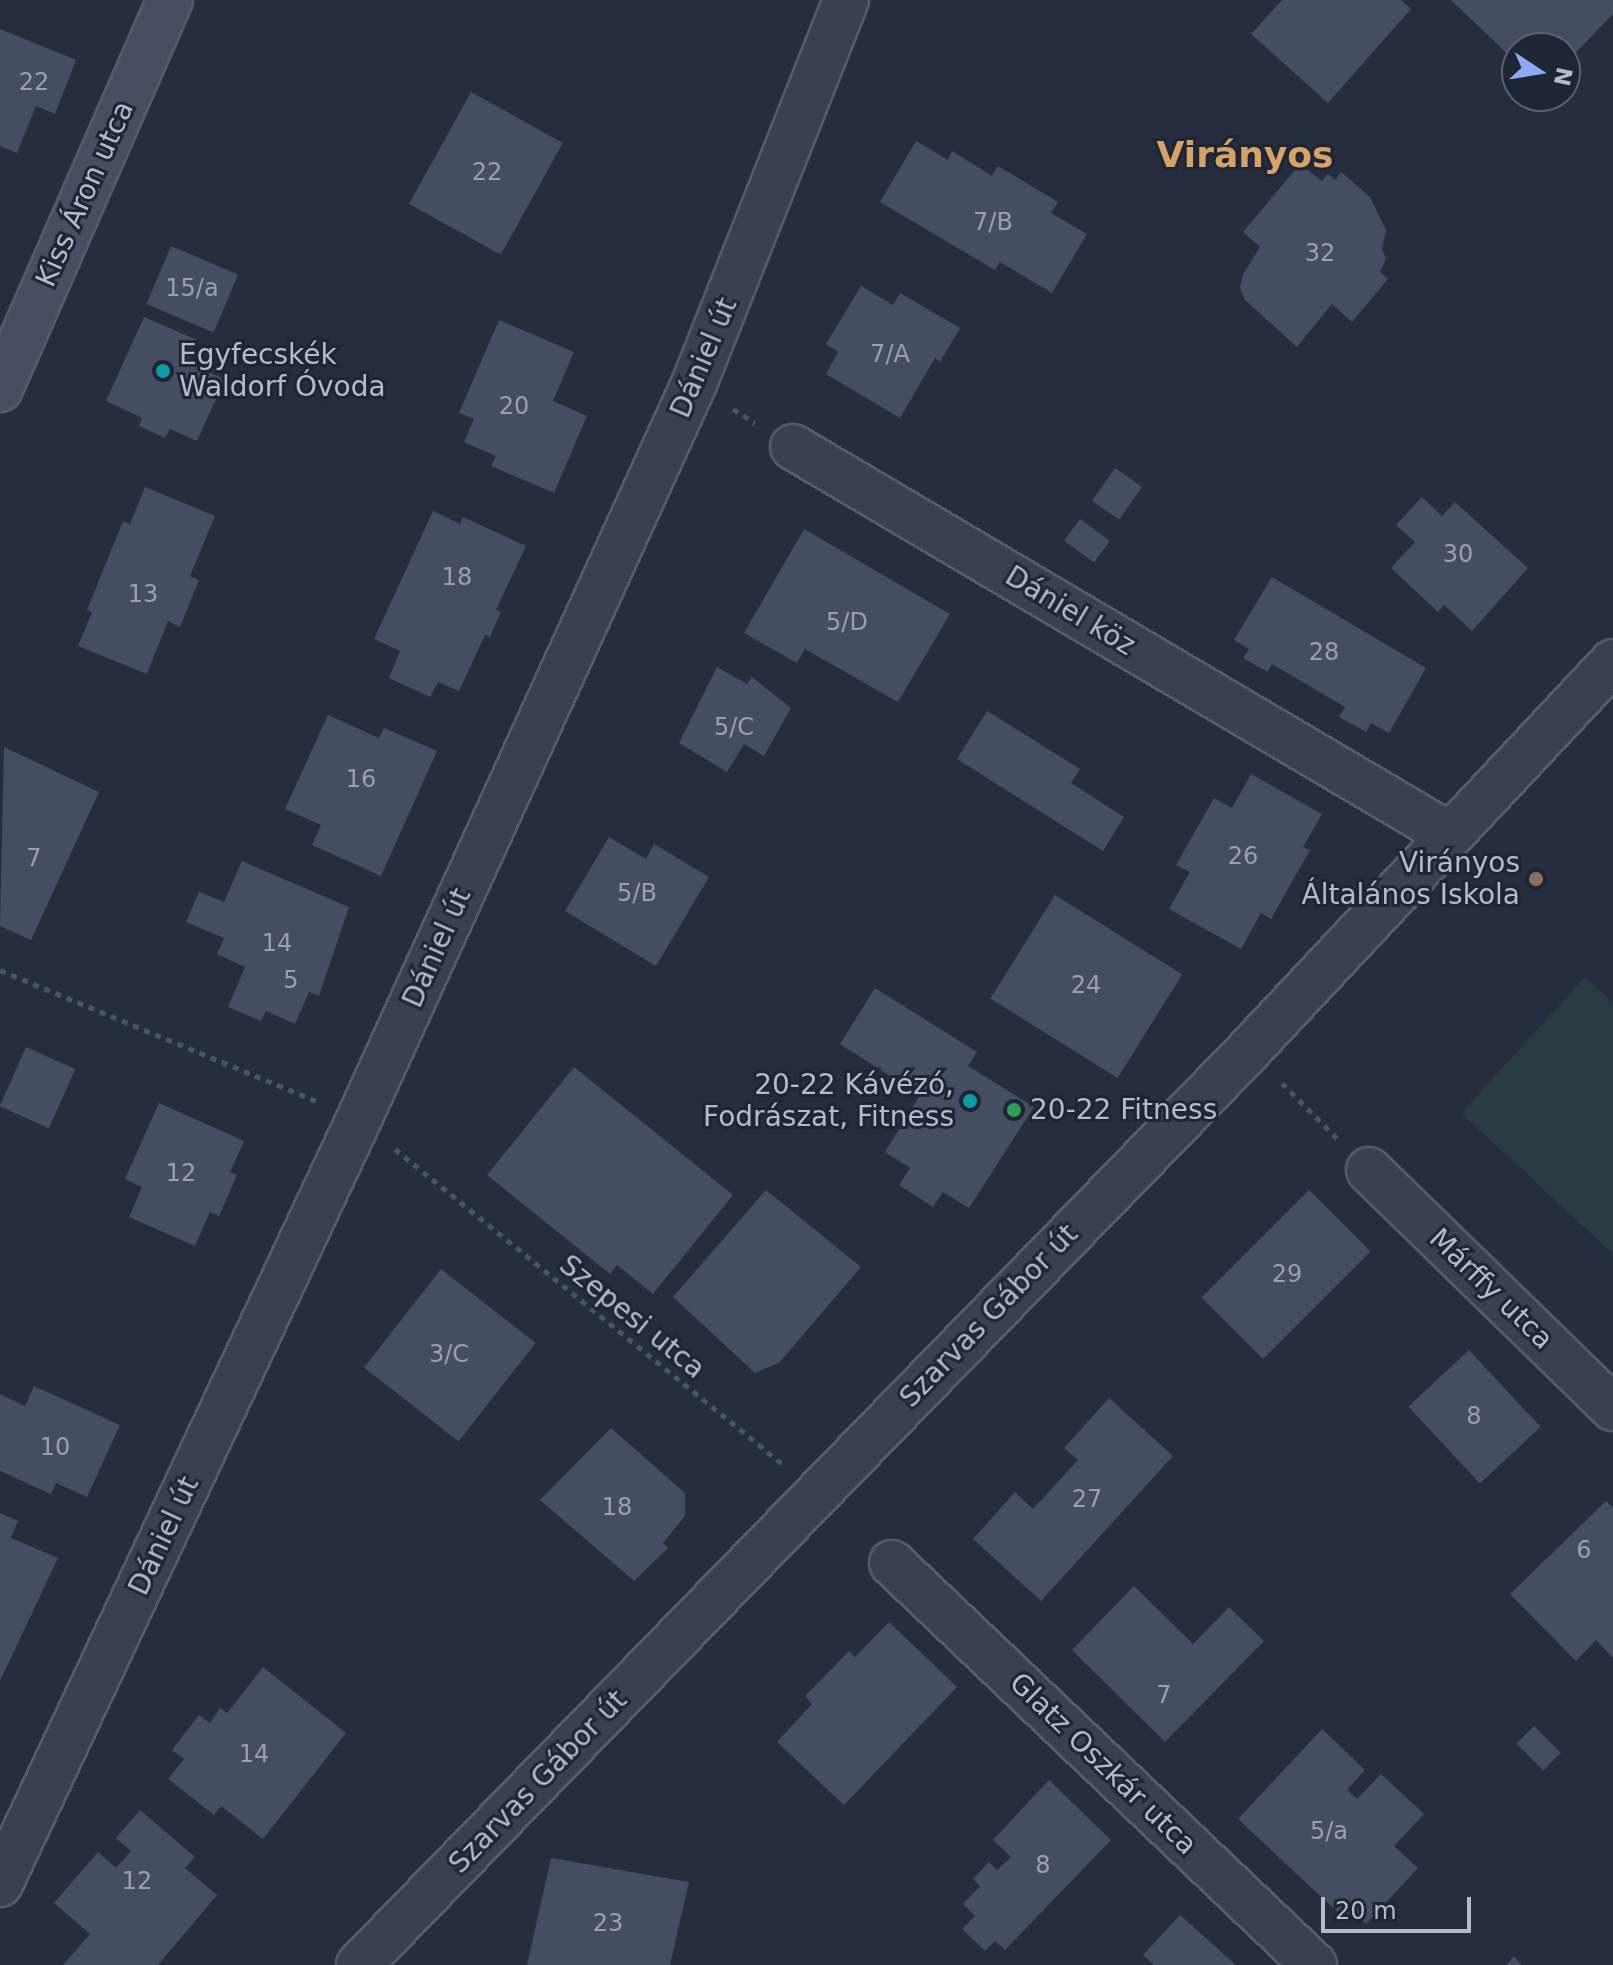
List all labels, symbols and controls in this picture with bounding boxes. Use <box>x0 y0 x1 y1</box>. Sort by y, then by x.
north arrow <box>1501 32 1581 112</box>
text: N <box>1549 65 1577 88</box>
house number: 22 <box>19 69 49 97</box>
street label: Kiss Áron utca <box>29 96 141 292</box>
district label: Virányos <box>1157 133 1333 177</box>
house number: 22 <box>472 159 502 187</box>
house number: 7/B <box>973 209 1013 237</box>
house number: 32 <box>1305 240 1335 268</box>
house number: 15/a <box>165 275 219 303</box>
street label: Dániel út <box>664 293 744 423</box>
place label: Egyfecskék Waldorf Óvoda <box>179 338 386 404</box>
house number: 7/A <box>870 341 910 369</box>
marker: Egyfecskék Waldorf Óvoda <box>154 362 172 380</box>
house number: 20 <box>499 393 529 421</box>
house number: 30 <box>1443 541 1473 569</box>
street label: Dániel köz <box>999 559 1141 663</box>
house number: 18 <box>442 564 472 592</box>
house number: 13 <box>128 581 158 609</box>
house number: 5/D <box>826 609 868 637</box>
house number: 28 <box>1309 639 1339 667</box>
house number: 5/C <box>714 714 754 742</box>
house number: 16 <box>346 766 376 794</box>
house number: 26 <box>1228 843 1258 871</box>
house number: 7 <box>26 845 42 873</box>
place label: Virányos Általános Iskola <box>1301 846 1520 912</box>
marker: Virányos Általános Iskola <box>1527 870 1545 888</box>
house number: 5/B <box>617 880 657 908</box>
street label: Dániel út <box>396 883 478 1013</box>
house number: 14 <box>262 930 292 958</box>
house number: 5 <box>283 967 299 995</box>
house number: 24 <box>1071 972 1101 1000</box>
place label: 20-22 Kávézó, Fodrászat, Fitness <box>703 1068 954 1134</box>
marker: 20-22 Kávézó, Fodrászat, Fitness <box>961 1092 979 1110</box>
place label: 20-22 Fitness <box>1030 1093 1217 1127</box>
marker: 20-22 Fitness <box>1005 1101 1023 1119</box>
house number: 12 <box>166 1160 196 1188</box>
street label: Szarvas Gábor út <box>893 1218 1085 1414</box>
street label: Márffy utca <box>1422 1222 1560 1356</box>
street label: Szepesi utca <box>553 1248 711 1386</box>
house number: 29 <box>1272 1261 1302 1289</box>
house number: 3/C <box>429 1341 469 1369</box>
house number: 8 <box>1466 1403 1482 1431</box>
house number: 10 <box>40 1434 70 1462</box>
street label: Dániel út <box>122 1471 206 1601</box>
house number: 27 <box>1072 1486 1102 1514</box>
house number: 18 <box>602 1494 632 1522</box>
house number: 6 <box>1576 1537 1592 1565</box>
street label: Glatz Oszkár utca <box>1002 1666 1204 1862</box>
house number: 7 <box>1156 1682 1172 1710</box>
street label: Szarvas Gábor út <box>442 1684 634 1880</box>
house number: 14 <box>239 1741 269 1769</box>
house number: 5/a <box>1310 1818 1348 1846</box>
house number: 8 <box>1035 1852 1051 1880</box>
house number: 12 <box>122 1868 152 1896</box>
scale bar <box>1325 1881 1475 1931</box>
text: 20 m <box>1335 1897 1397 1925</box>
house number: 23 <box>593 1910 623 1938</box>

